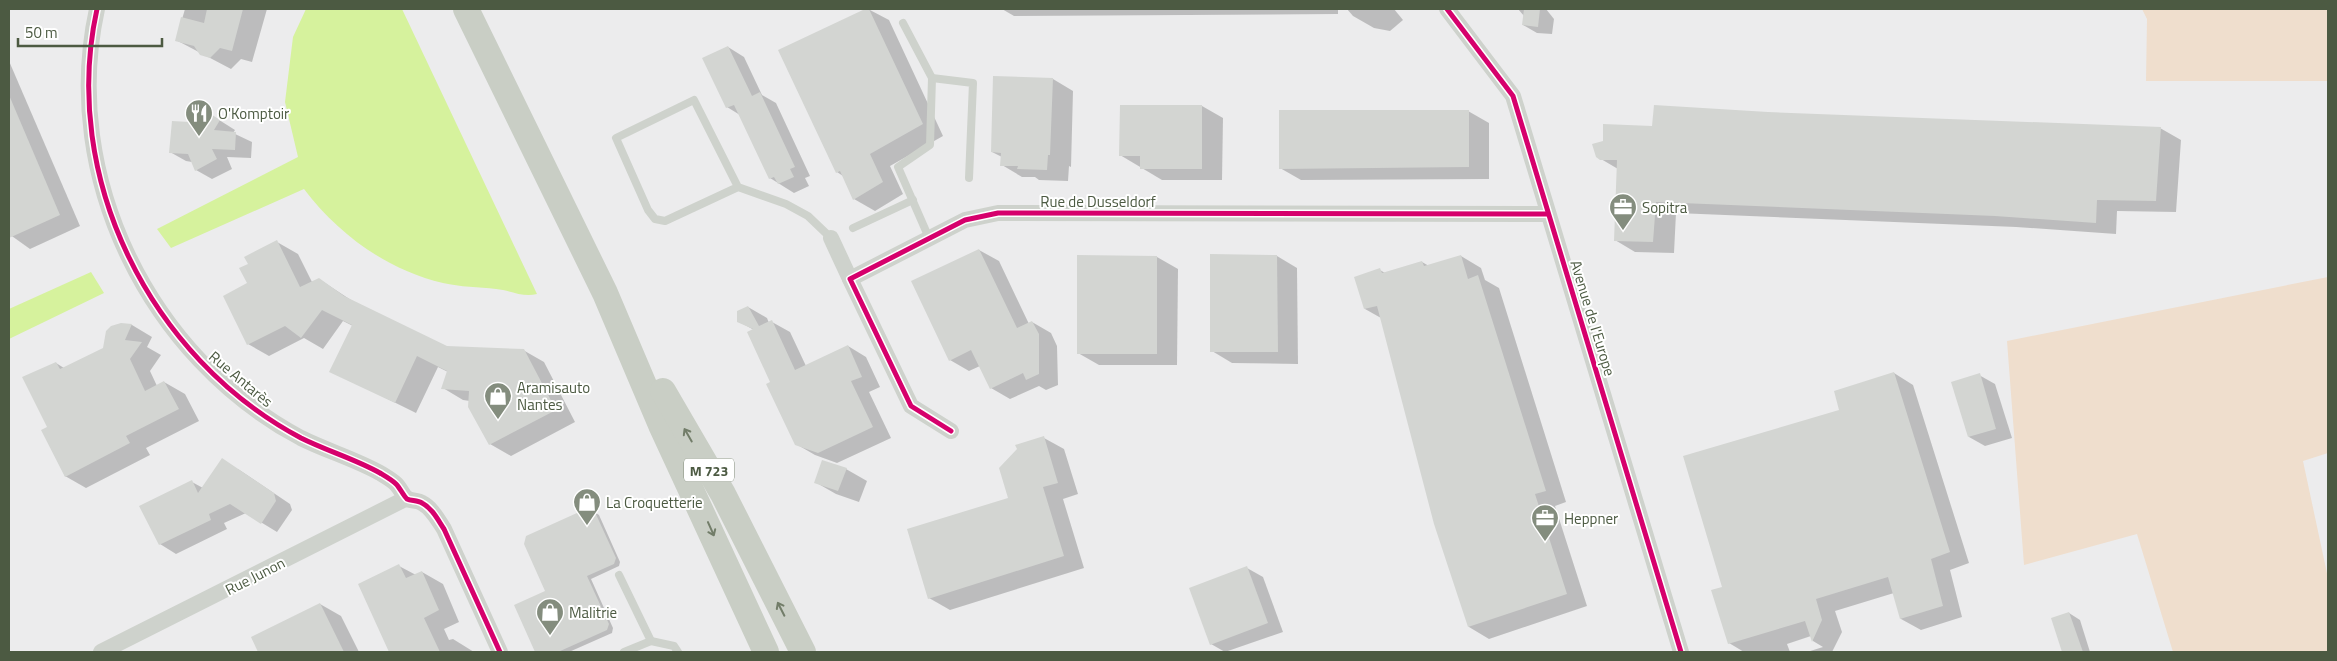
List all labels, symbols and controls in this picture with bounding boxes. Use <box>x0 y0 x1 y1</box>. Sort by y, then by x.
scale bar <box>18 15 161 47</box>
text: 50 m <box>25 21 58 44</box>
restaurant icon: O'Komptoir <box>184 98 214 137</box>
place label: O'Komptoir <box>218 102 289 125</box>
street label: Rue de Dusseldorf <box>1040 190 1156 213</box>
office icon: Sopitra <box>1608 192 1638 231</box>
place label: Sopitra <box>1642 196 1688 219</box>
street label: Avenue de l'Europe <box>1564 257 1622 379</box>
street label: Rue Antarès <box>204 345 278 413</box>
place label: Aramisauto Nantes <box>517 376 590 416</box>
shop icon: Aramisauto Nantes <box>483 381 513 420</box>
one-way arrow <box>683 427 693 442</box>
road number: M 723 <box>684 458 734 482</box>
shop icon: La Croquetterie <box>572 487 602 526</box>
place label: La Croquetterie <box>606 491 703 514</box>
office icon: Heppner <box>1530 503 1560 542</box>
place label: Heppner <box>1564 507 1618 530</box>
one-way arrow <box>707 521 716 536</box>
street label: Rue Junon <box>221 551 289 601</box>
shop icon: Malitrie <box>535 597 565 636</box>
place label: Malitrie <box>569 601 617 624</box>
one-way arrow <box>776 602 785 617</box>

